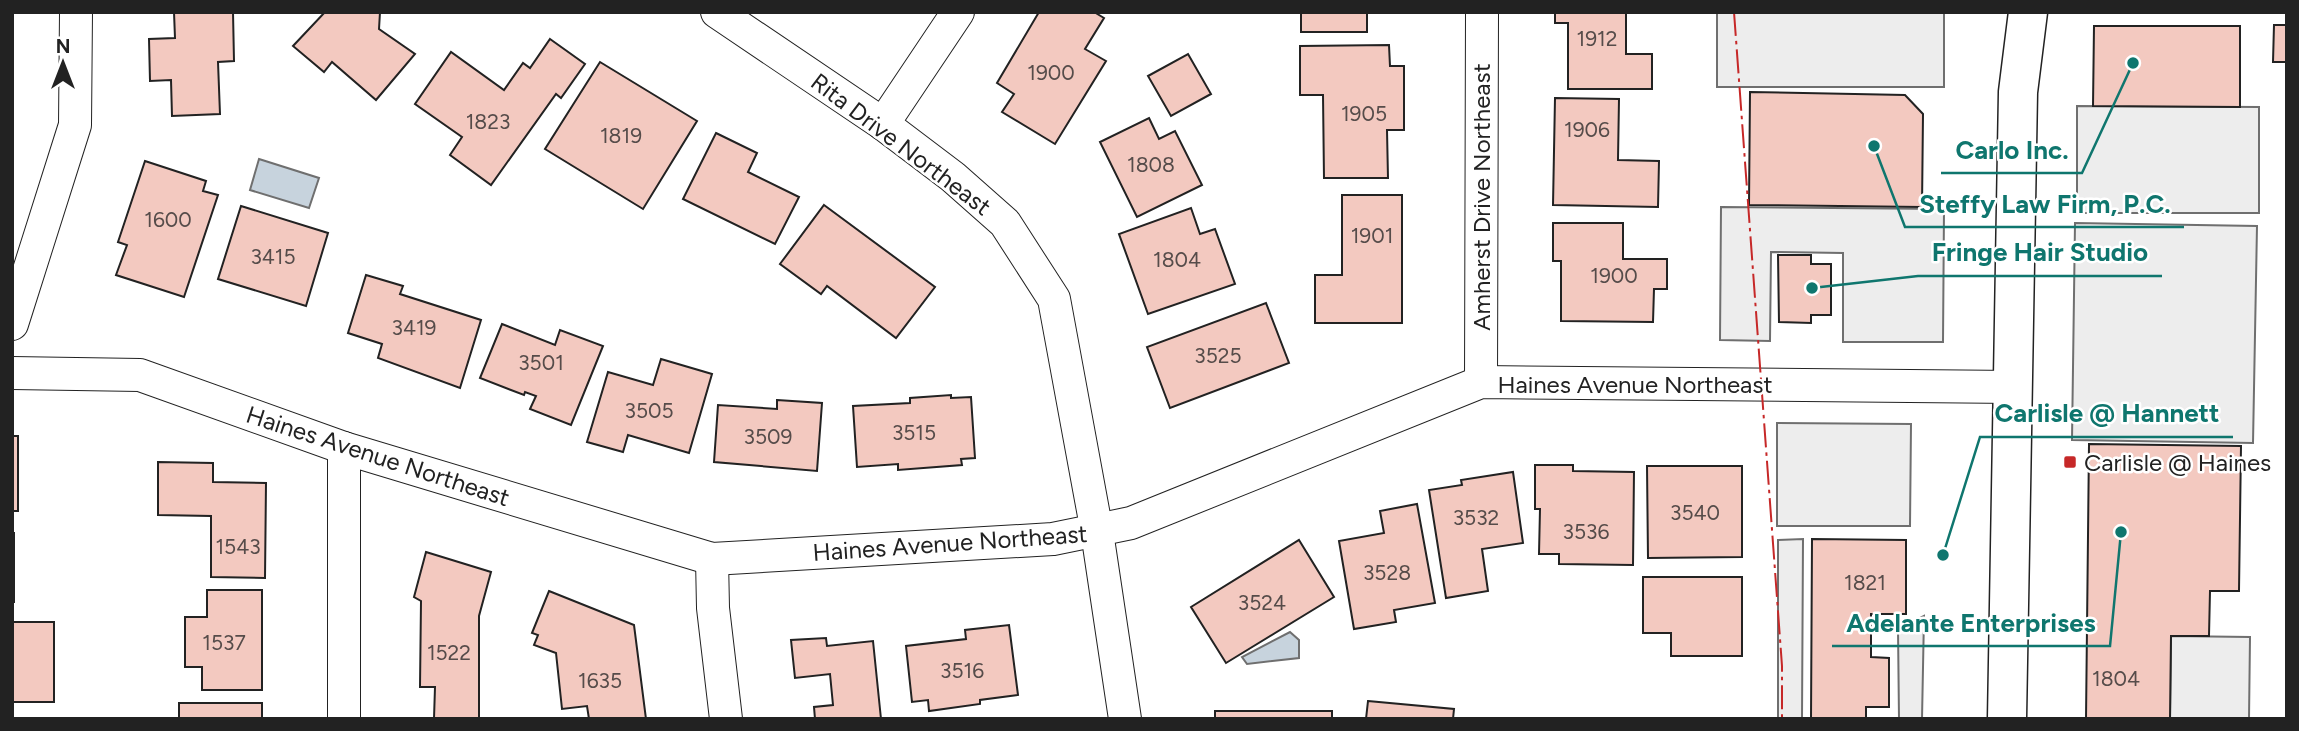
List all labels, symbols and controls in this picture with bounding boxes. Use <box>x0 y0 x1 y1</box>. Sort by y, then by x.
house number: 1912 <box>1577 26 1617 51</box>
north arrow <box>28 28 98 98</box>
text: N <box>56 35 70 58</box>
house number: 1900 <box>1027 60 1075 85</box>
street label: Amherst Drive Northeast <box>1467 63 1496 331</box>
street label: Rita Drive Northeast <box>805 67 997 221</box>
house number: 1905 <box>1341 101 1387 126</box>
house number: 1823 <box>466 109 510 134</box>
house number: 1906 <box>1564 117 1610 142</box>
house number: 1819 <box>600 123 642 148</box>
callout: Carlo Inc. <box>1941 126 2082 173</box>
text: Carlo Inc. <box>1955 134 2069 166</box>
house number: 1808 <box>1127 152 1175 177</box>
callout: Steffy Law Firm, P.C. <box>1905 180 2184 227</box>
text: Steffy Law Firm, P.C. <box>1919 188 2171 220</box>
house number: 1600 <box>144 207 192 232</box>
house number: 1901 <box>1351 223 1393 248</box>
callout: Fringe Hair Studio <box>1918 229 2162 276</box>
text: Fringe Hair Studio <box>1932 236 2148 268</box>
house number: 3415 <box>250 244 296 269</box>
house number: 1804 <box>1153 247 1201 272</box>
house number: 1900 <box>1590 263 1638 288</box>
house number: 3419 <box>391 315 437 340</box>
house number: 3525 <box>1194 343 1242 368</box>
house number: 3501 <box>518 350 564 375</box>
street label: Haines Avenue Northeast <box>1497 370 1773 399</box>
callout: Carlisle @ Hannett <box>1980 390 2233 437</box>
text: Carlisle @ Hannett <box>1994 397 2220 429</box>
house number: 3505 <box>624 398 674 423</box>
street label: Haines Avenue Northeast <box>243 400 513 512</box>
house number: 3515 <box>892 420 936 445</box>
house number: 3509 <box>744 424 792 449</box>
place label: Carlisle @ Haines <box>2084 448 2271 477</box>
marker: Carlisle @ Haines <box>2062 454 2078 470</box>
house number: 3540 <box>1670 500 1720 525</box>
house number: 3532 <box>1453 505 1499 530</box>
street label: Haines Avenue Northeast <box>812 519 1088 567</box>
house number: 3536 <box>1563 519 1610 544</box>
house number: 1543 <box>215 534 261 559</box>
house number: 3528 <box>1363 560 1411 585</box>
house number: 1821 <box>1844 570 1886 595</box>
house number: 3524 <box>1238 590 1286 615</box>
callout: Adelante Enterprises <box>1832 599 2110 646</box>
text: Adelante Enterprises <box>1846 607 2096 639</box>
house number: 1537 <box>202 630 246 655</box>
house number: 1522 <box>427 640 471 665</box>
house number: 3516 <box>940 658 984 683</box>
house number: 1804 <box>2092 666 2140 691</box>
house number: 1635 <box>578 668 622 693</box>

